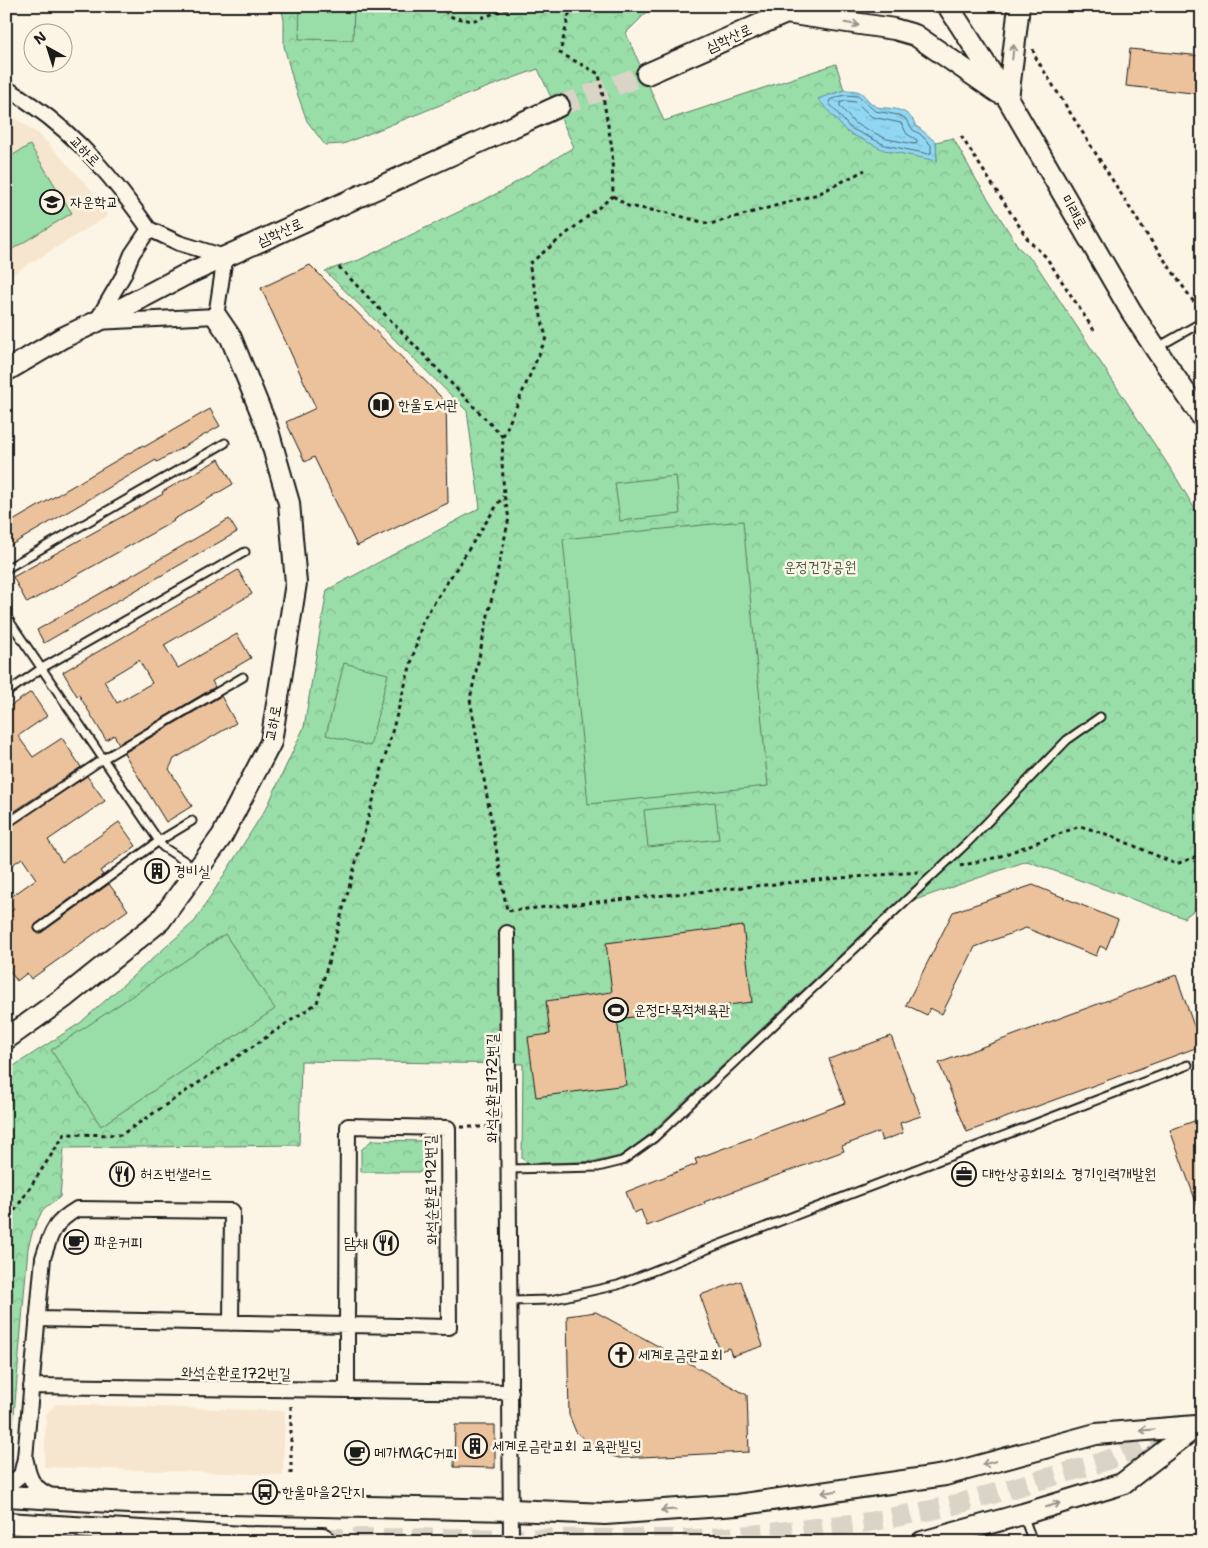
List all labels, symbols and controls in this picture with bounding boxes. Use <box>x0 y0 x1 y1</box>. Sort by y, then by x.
street label: 심학산로 <box>703 19 755 57</box>
one-way arrow <box>843 19 859 29</box>
north arrow <box>22 22 72 72</box>
text: N <box>30 27 50 48</box>
one-way arrow <box>1008 45 1018 61</box>
street label: 교하로 <box>65 131 105 171</box>
school or university icon: 자운학교 <box>39 189 65 215</box>
street label: 미래로 <box>1056 191 1092 233</box>
place label: 자운학교 <box>70 192 118 212</box>
street label: 심학산로 <box>254 213 306 251</box>
library icon: 한울도서관 <box>368 392 394 418</box>
place label: 한울도서관 <box>398 395 458 415</box>
park label: 운정건강공원 <box>784 557 856 577</box>
street label: 교하로 <box>260 703 286 743</box>
building icon: 경비실 <box>144 858 170 884</box>
place label: 경비실 <box>174 861 210 881</box>
sports icon: 운정다목적체육관 <box>603 997 629 1023</box>
place label: 운정다목적체육관 <box>634 1000 731 1020</box>
street label: 와석순환로172번길 <box>482 1033 502 1143</box>
street label: 와석순환로192번길 <box>420 1135 442 1245</box>
restaurant icon: 허즈번샐러드 <box>109 1161 135 1187</box>
office icon: 대한상공회의소 경기인력개발원 <box>951 1161 977 1187</box>
place label: 허즈번샐러드 <box>140 1164 212 1184</box>
place label: 대한상공회의소 경기인력개발원 <box>982 1164 1156 1184</box>
cafe icon: 파운커피 <box>63 1229 89 1255</box>
restaurant icon: 담채 <box>373 1230 399 1256</box>
place label: 파운커피 <box>94 1232 142 1252</box>
place label: 담채 <box>344 1233 368 1253</box>
church icon: 세계로금란교회 <box>608 1342 634 1368</box>
place label: 세계로금란교회 <box>638 1345 723 1365</box>
street label: 와석순환로172번길 <box>181 1362 291 1384</box>
one-way arrow <box>1140 1425 1156 1435</box>
building icon: 세계로금란교회 교육관빌딩 <box>462 1433 488 1459</box>
place label: 세계로금란교회 교육관빌딩 <box>492 1436 642 1456</box>
cafe icon: 메가MGC커피 <box>344 1440 370 1466</box>
place label: 메가MGC커피 <box>374 1443 457 1463</box>
one-way arrow <box>981 1459 997 1469</box>
bus stop icon: 한울마을2단지 <box>252 1479 278 1505</box>
place label: 한울마을2단지 <box>282 1482 365 1502</box>
one-way arrow <box>822 1487 838 1497</box>
one-way arrow <box>1044 1500 1060 1510</box>
one-way arrow <box>660 1505 676 1515</box>

